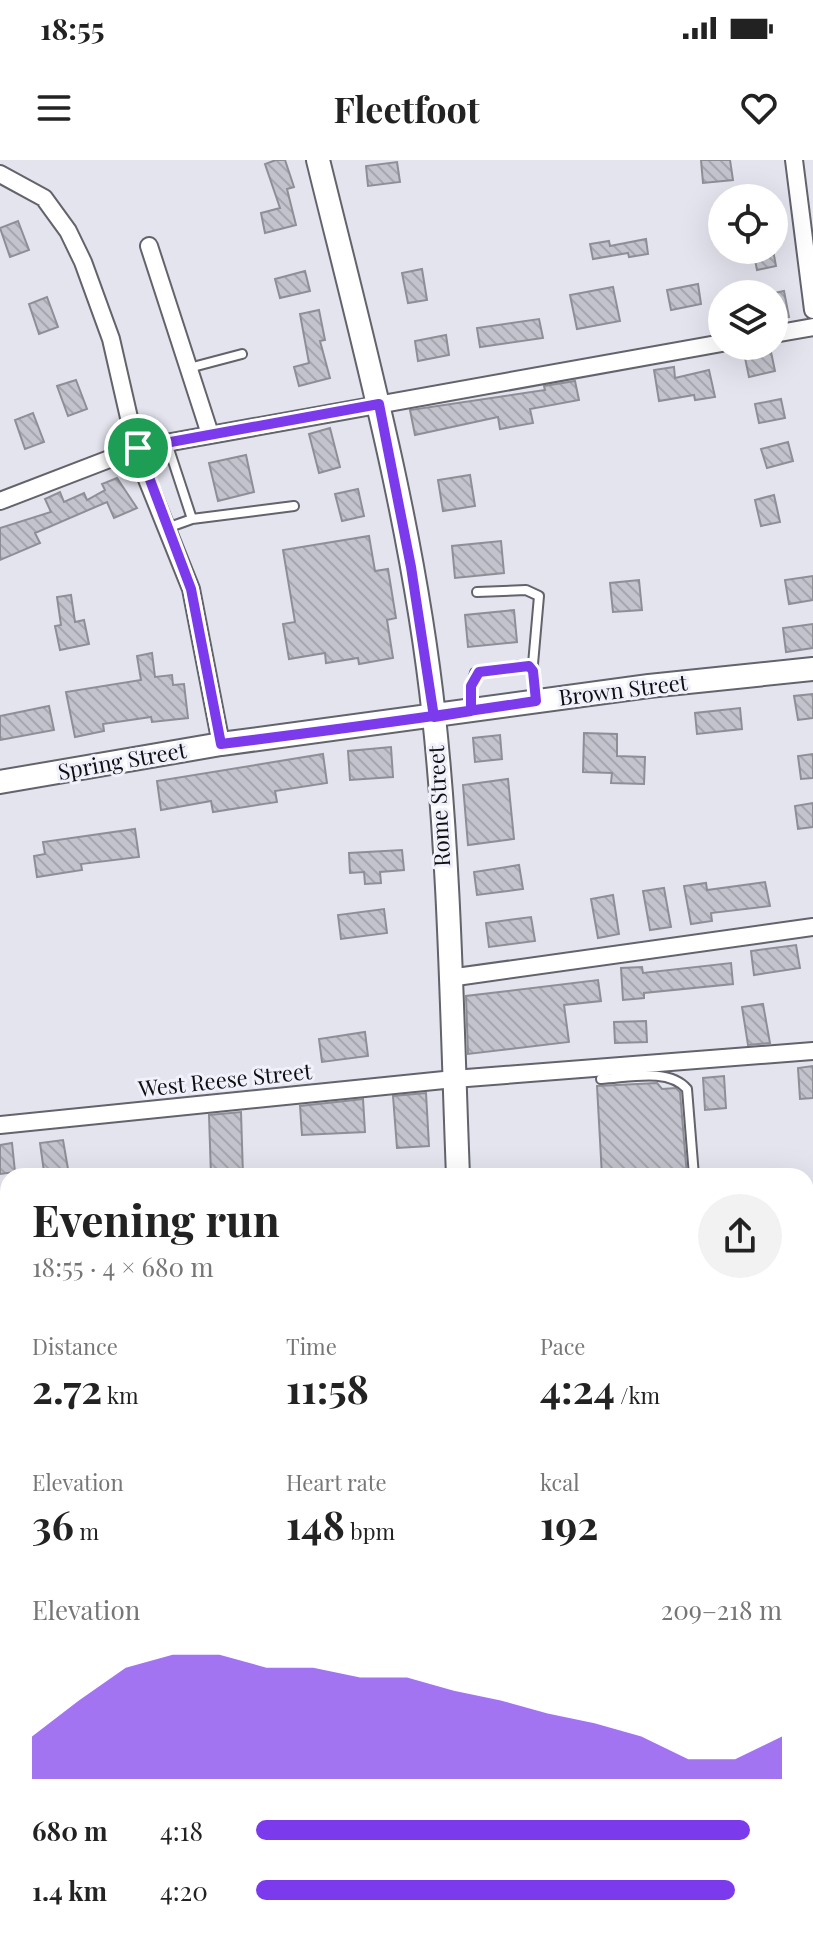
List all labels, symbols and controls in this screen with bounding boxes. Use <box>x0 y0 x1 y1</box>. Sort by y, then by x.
text: 18:55 <box>40 8 105 48</box>
text: Fleetfoot <box>333 84 480 132</box>
icon: menu <box>32 86 76 130</box>
icon: heart <box>737 86 781 130</box>
map controls <box>708 184 788 360</box>
button: locate <box>708 184 788 264</box>
button: layers <box>708 280 788 360</box>
pin <box>104 414 172 482</box>
icon: arrive <box>116 426 160 470</box>
street label: Brown Street <box>557 666 690 712</box>
street label: Spring Street <box>55 734 190 786</box>
street label: Rome Street <box>420 743 456 868</box>
street label: West Reese Street <box>136 1055 314 1103</box>
text: Evening run <box>32 1189 280 1248</box>
button: share <box>698 1194 782 1278</box>
text: 18:55 · 4 × 680 m <box>32 1249 214 1284</box>
text: Distance <box>32 1331 118 1361</box>
text: Time <box>286 1331 337 1361</box>
text: Pace <box>540 1331 586 1361</box>
text: 2.72 <box>32 1361 102 1414</box>
text: 11:58 <box>286 1361 369 1414</box>
text: 4:24 <box>540 1361 615 1414</box>
text: km <box>102 1380 139 1410</box>
text: /km <box>615 1380 660 1410</box>
text: Elevation <box>32 1467 124 1497</box>
text: Heart rate <box>286 1467 387 1497</box>
text: kcal <box>540 1467 579 1497</box>
text: 36 <box>32 1497 74 1550</box>
text: 148 <box>286 1497 345 1550</box>
text: 192 <box>540 1497 598 1550</box>
text: m <box>74 1516 99 1546</box>
text: bpm <box>345 1516 395 1546</box>
text: Elevation <box>32 1592 140 1627</box>
text: 209–218 m <box>661 1592 782 1627</box>
text: 680 m <box>32 1813 108 1848</box>
text: 4:18 <box>160 1813 203 1848</box>
text: 1.4 km <box>32 1873 107 1908</box>
text: 4:20 <box>160 1873 208 1908</box>

